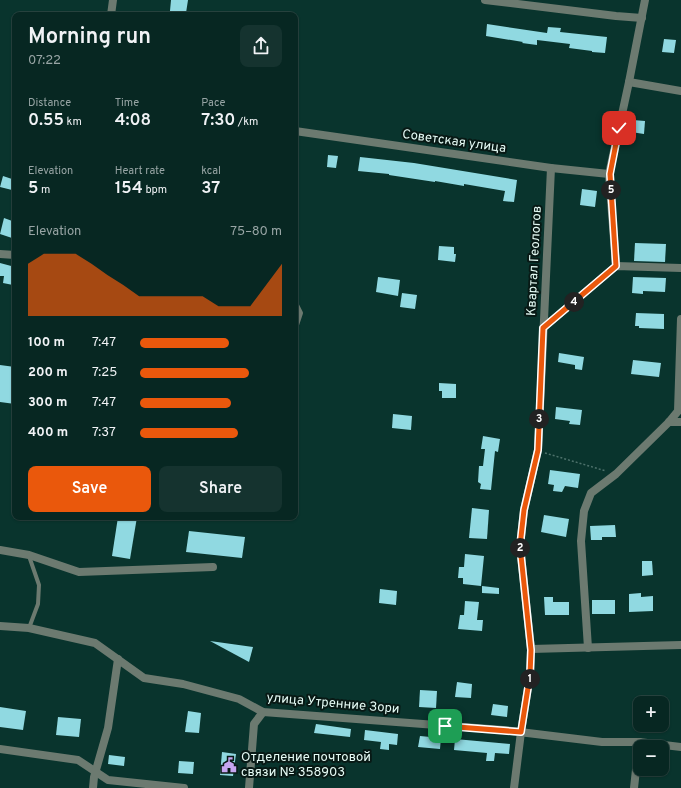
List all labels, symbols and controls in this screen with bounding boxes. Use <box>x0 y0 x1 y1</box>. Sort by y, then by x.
text: Morning run <box>28 24 151 51</box>
button: share <box>240 25 282 67</box>
text: 07:22 <box>28 53 61 69</box>
text: Distance <box>28 96 71 110</box>
text: Time <box>115 96 139 110</box>
text: Pace <box>201 96 226 110</box>
text: 0.55 <box>28 110 64 132</box>
text: 4:08 <box>115 110 151 132</box>
text: 7:30 <box>201 110 235 132</box>
pin <box>602 111 636 145</box>
text: km <box>64 115 82 129</box>
text: /km <box>235 115 258 129</box>
icon: check <box>608 117 630 139</box>
street label: Советская улица <box>401 127 507 157</box>
text: Elevation <box>28 164 73 178</box>
text: Heart rate <box>115 164 165 178</box>
text: kcal <box>201 164 221 178</box>
text: 5 <box>28 178 38 200</box>
text: 154 <box>115 178 143 200</box>
text: 37 <box>201 178 220 200</box>
pin: 5 <box>601 180 621 200</box>
text: m <box>38 183 50 197</box>
text: bpm <box>143 183 167 197</box>
text: 5 <box>608 183 614 197</box>
street label: Квартал Геологов <box>524 206 546 316</box>
text: Elevation <box>28 224 81 240</box>
text: 75–80 m <box>230 224 282 240</box>
pin: 4 <box>564 292 584 312</box>
text: 4 <box>570 295 578 309</box>
text: 100 m <box>28 335 65 351</box>
text: 7:47 <box>92 335 116 351</box>
text: 200 m <box>28 365 68 381</box>
text: 7:25 <box>92 365 117 381</box>
text: 300 m <box>28 395 67 411</box>
text: 7:47 <box>92 395 116 411</box>
pin: 3 <box>529 409 549 429</box>
text: 3 <box>536 412 542 426</box>
text: 400 m <box>28 425 68 441</box>
text: 7:37 <box>92 425 116 441</box>
button: Save <box>28 466 151 512</box>
button: Share <box>159 466 282 512</box>
pin: 2 <box>510 538 530 558</box>
text: 2 <box>517 541 523 555</box>
pin: 1 <box>520 669 540 689</box>
text: 1 <box>528 672 532 686</box>
street label: улица Утренние Зори <box>266 690 400 718</box>
map controls <box>633 696 669 776</box>
button: + <box>633 696 669 732</box>
pin <box>428 709 462 743</box>
icon: arrive <box>434 715 456 737</box>
button: − <box>633 740 669 776</box>
place label: Отделение почтовой связи № 358903 <box>241 750 371 781</box>
public building icon: Отделение почтовой связи № 358903 <box>220 756 238 774</box>

